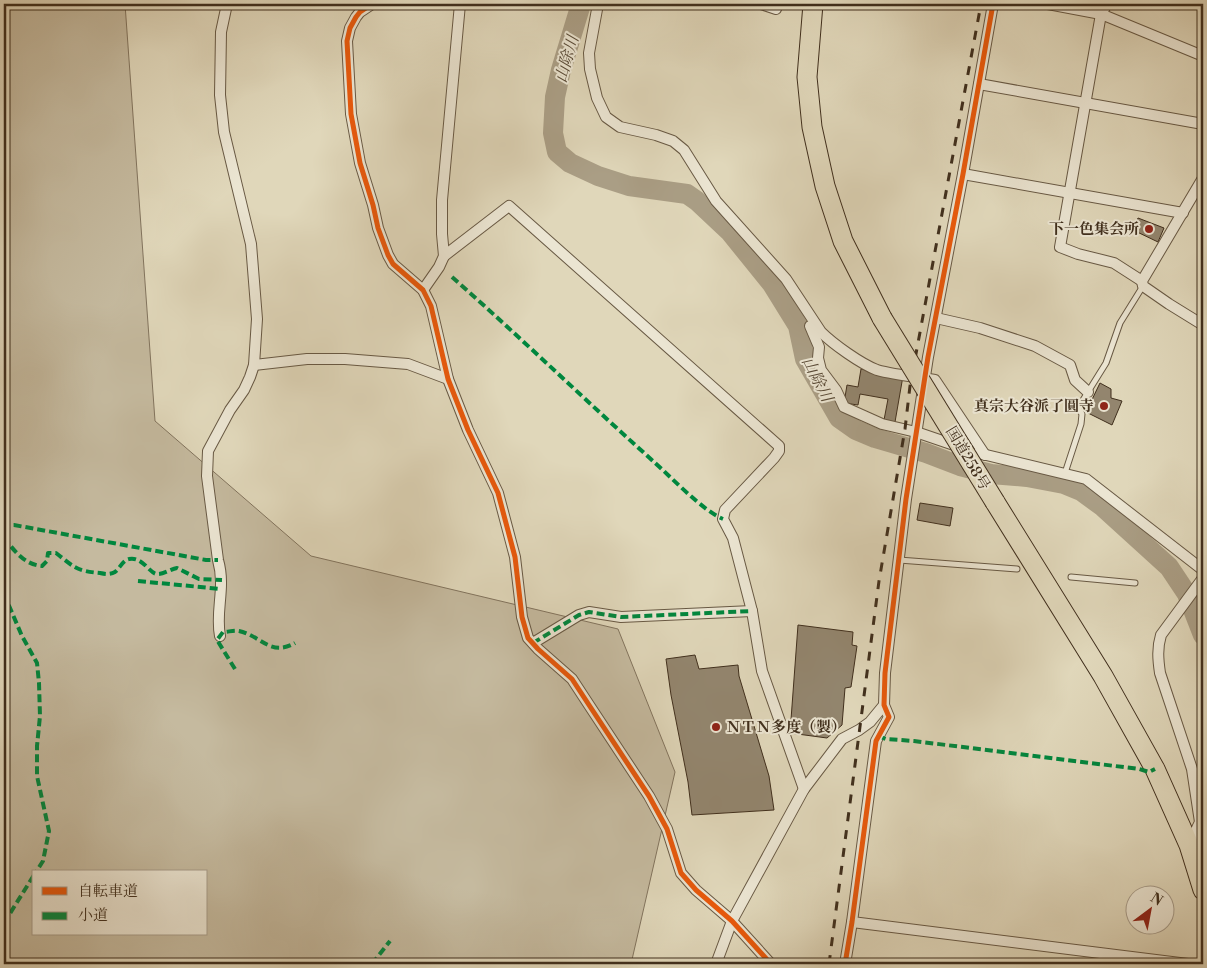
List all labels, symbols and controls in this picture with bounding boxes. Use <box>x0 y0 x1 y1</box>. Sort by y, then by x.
water label: 山除川 <box>551 32 584 85</box>
place label: 下一色集会所 <box>1049 220 1139 239</box>
marker: 下一色集会所 <box>1143 223 1155 235</box>
water label: 山除川 <box>797 354 838 407</box>
place label: 真宗大谷派了圓寺 <box>974 397 1094 416</box>
marker: 真宗大谷派了圓寺 <box>1098 400 1110 412</box>
street label: 国道258号 <box>941 423 994 494</box>
place label: ＮＴＮ多度（製） <box>726 718 846 737</box>
marker: ＮＴＮ多度（製） <box>710 721 722 733</box>
legend <box>32 870 208 936</box>
text: 自転車道 <box>78 882 138 901</box>
north arrow <box>1124 886 1174 936</box>
text: N <box>1147 889 1166 910</box>
text: 小道 <box>78 906 108 925</box>

